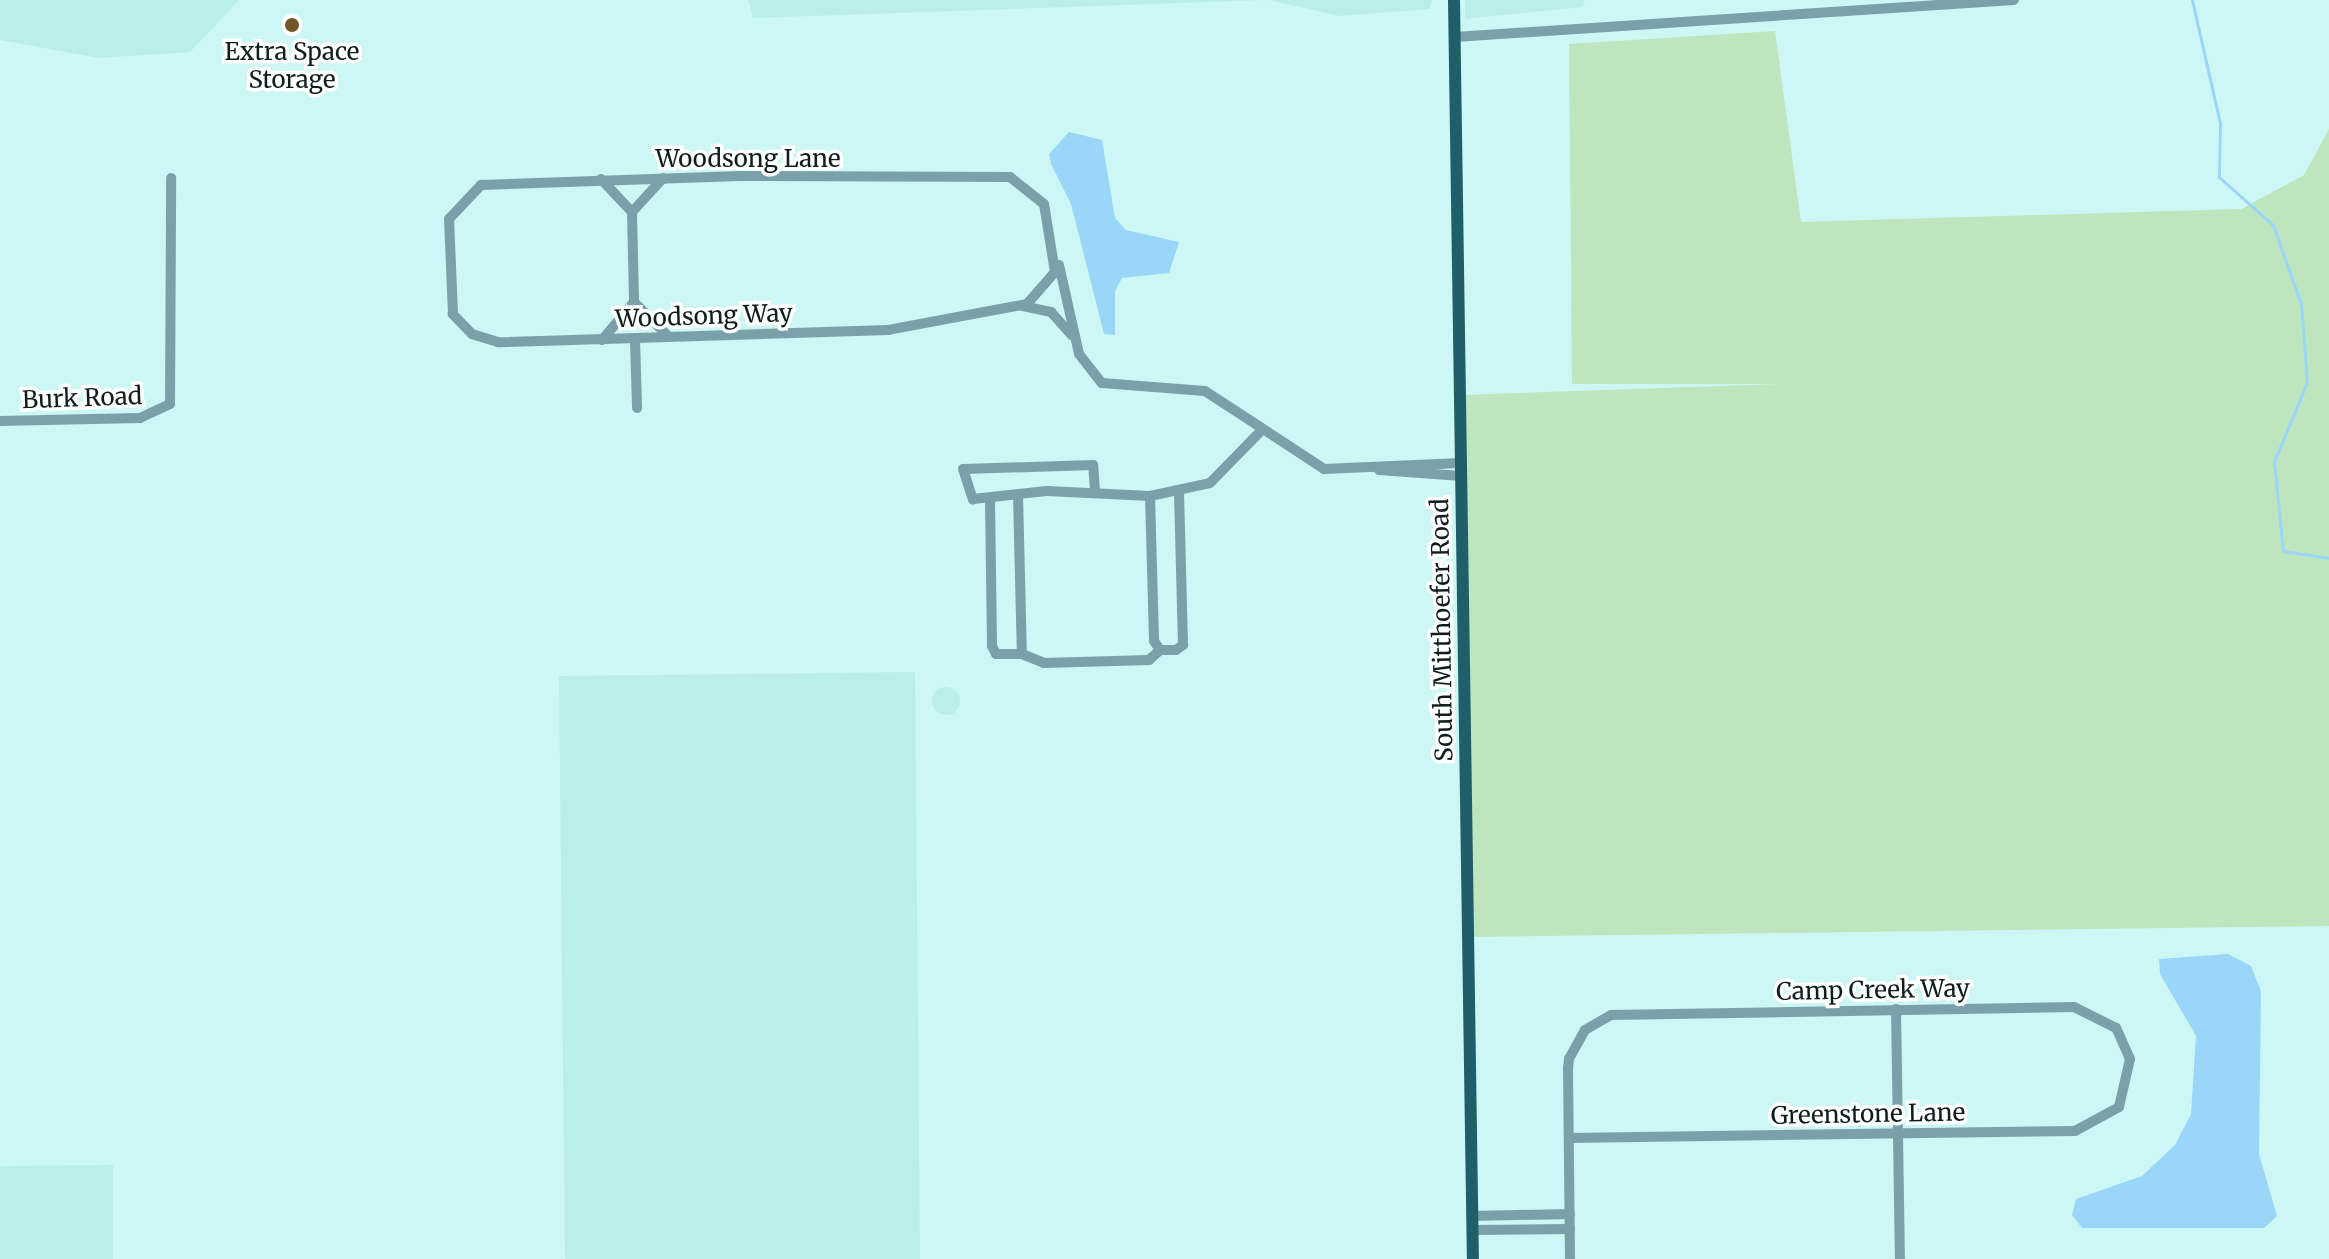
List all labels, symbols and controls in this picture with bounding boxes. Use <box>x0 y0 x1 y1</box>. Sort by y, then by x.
marker: Extra Space Storage <box>283 16 301 34</box>
place label: Extra Space Storage <box>225 38 359 94</box>
street label: Woodsong Lane <box>655 145 841 173</box>
street label: Woodsong Way <box>615 299 793 333</box>
street label: Burk Road <box>21 382 143 414</box>
street label: South Mitthoefer Road <box>1425 498 1459 762</box>
street label: Camp Creek Way <box>1776 974 1970 1006</box>
street label: Greenstone Lane <box>1771 1098 1965 1130</box>

